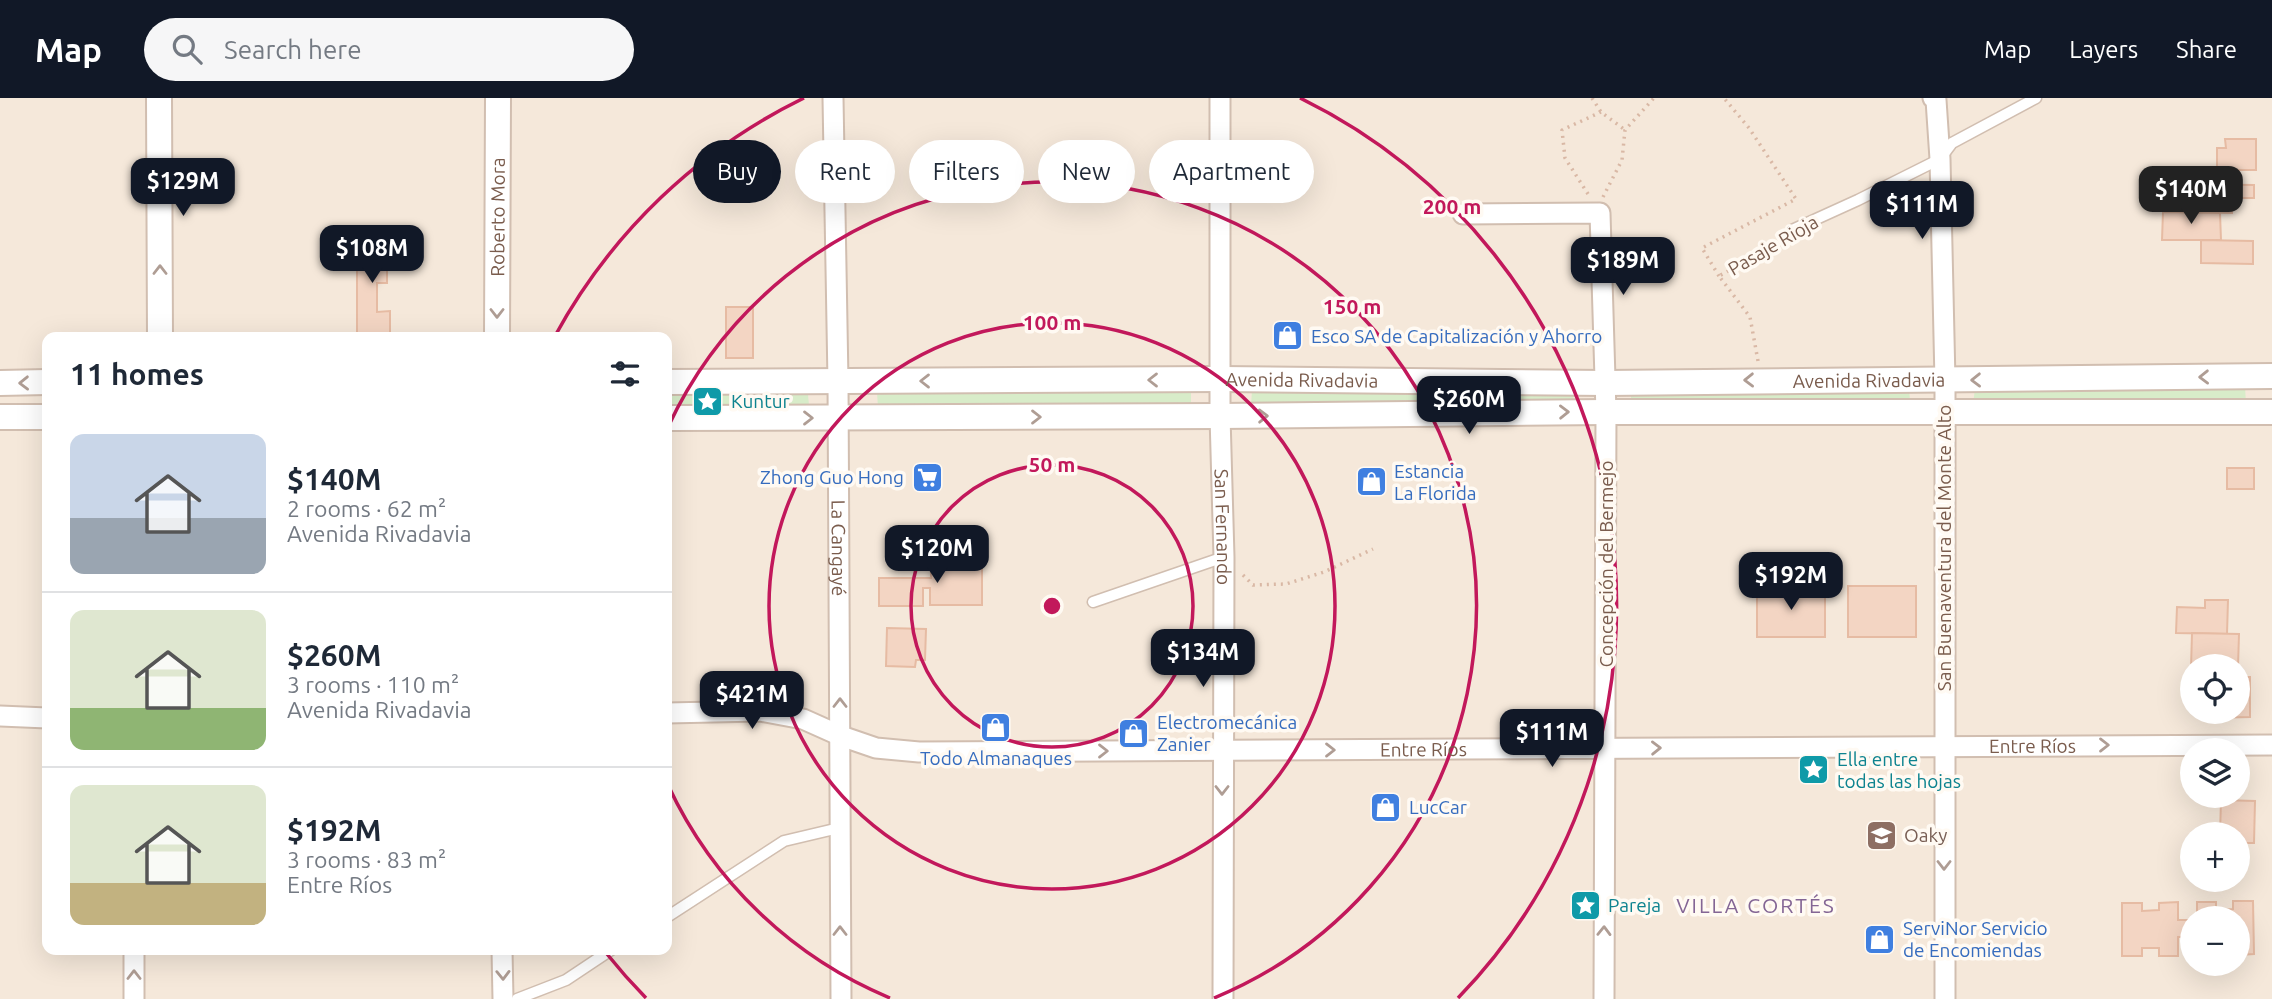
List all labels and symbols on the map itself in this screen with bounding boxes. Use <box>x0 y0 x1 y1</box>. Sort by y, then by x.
street label: Roberto Mora <box>486 157 509 277</box>
pin: $129M <box>134 158 232 218</box>
pin: $140M <box>2142 166 2240 226</box>
pin: $111M <box>1873 181 1971 241</box>
text: 200 m <box>1423 194 1481 218</box>
street label: Pasaje Rioja <box>1724 210 1822 280</box>
pin: $108M <box>323 226 421 285</box>
pin: $189M <box>1574 238 1672 297</box>
one-way arrow <box>152 264 168 274</box>
text: 150 m <box>1323 294 1381 318</box>
one-way arrow <box>489 308 505 319</box>
text: 100 m <box>1023 310 1081 334</box>
shop icon: Esco SA de Capitalización y Ahorro <box>1271 319 1305 353</box>
place label: Esco SA de Capitalización y Ahorro <box>1311 325 1602 347</box>
street label: Avenida Rivadavia <box>1226 368 1378 392</box>
street label: Avenida Rivadavia <box>1793 368 1945 392</box>
one-way arrow <box>2198 369 2209 385</box>
one-way arrow <box>1147 372 1158 387</box>
one-way arrow <box>1743 372 1754 388</box>
one-way arrow <box>1971 372 1981 388</box>
one-way arrow <box>919 373 930 389</box>
one-way arrow <box>18 375 28 391</box>
pin: $260M <box>1420 376 1518 436</box>
place icon: Kuntur <box>691 384 725 418</box>
place label: Kuntur <box>731 390 790 412</box>
one-way arrow <box>1560 404 1570 420</box>
street label: San Buenaventura del Monte Alto <box>1933 405 1955 691</box>
one-way arrow <box>1258 408 1269 423</box>
one-way arrow <box>1031 409 1042 425</box>
one-way arrow <box>804 410 814 426</box>
text: 50 m <box>1029 452 1075 476</box>
supermarket icon: Zhong Guo Hong <box>910 460 944 494</box>
place label: Estancia La Florida <box>1394 460 1477 504</box>
street label: Concepción del Bermejo <box>1595 460 1617 668</box>
shop icon: Estancia La Florida <box>1354 465 1388 499</box>
place label: Zhong Guo Hong <box>760 466 904 488</box>
street label: San Fernando <box>1211 468 1235 585</box>
street label: La Cangayé <box>828 500 850 596</box>
pin: $120M <box>888 526 986 585</box>
pin: $192M <box>1742 552 1840 612</box>
centre of rings <box>1040 594 1064 618</box>
pin: $134M <box>1154 630 1252 689</box>
pin: $421M <box>703 672 801 731</box>
one-way arrow <box>833 698 848 709</box>
shop icon: Todo Almanaques <box>979 710 1013 744</box>
pin: $111M <box>1503 710 1601 769</box>
place label: Electromecánica Zanier <box>1157 711 1297 755</box>
shop icon: Electromecánica Zanier <box>1117 716 1151 750</box>
street label: Entre Ríos <box>1989 735 2076 757</box>
one-way arrow <box>2099 737 2110 753</box>
street label: Entre Ríos <box>1380 738 1467 760</box>
one-way arrow <box>1651 740 1662 756</box>
one-way arrow <box>1326 742 1336 758</box>
one-way arrow <box>1098 743 1109 759</box>
place label: Todo Almanaques <box>920 747 1072 769</box>
place label: Ella entre todas las hojas <box>1837 748 1961 792</box>
place icon: Ella entre todas las hojas <box>1797 753 1831 787</box>
one-way arrow <box>1214 786 1230 796</box>
shop icon: LucCar <box>1369 790 1403 824</box>
place label: LucCar <box>1409 796 1467 818</box>
school or university icon: Oaky <box>1864 818 1898 852</box>
place label: Oaky <box>1904 824 1947 846</box>
one-way arrow <box>1937 860 1952 871</box>
place icon: Pareja <box>1568 888 1602 922</box>
district label: VILLA CORTÉS <box>1676 893 1836 917</box>
place label: Pareja <box>1608 894 1661 916</box>
place label: ServiNor Servicio de Encomiendas <box>1903 917 2048 961</box>
shop icon: ServiNor Servicio de Encomiendas <box>1863 922 1897 956</box>
one-way arrow <box>832 925 848 936</box>
one-way arrow <box>1597 925 1612 936</box>
one-way arrow <box>126 969 142 979</box>
one-way arrow <box>495 970 511 980</box>

